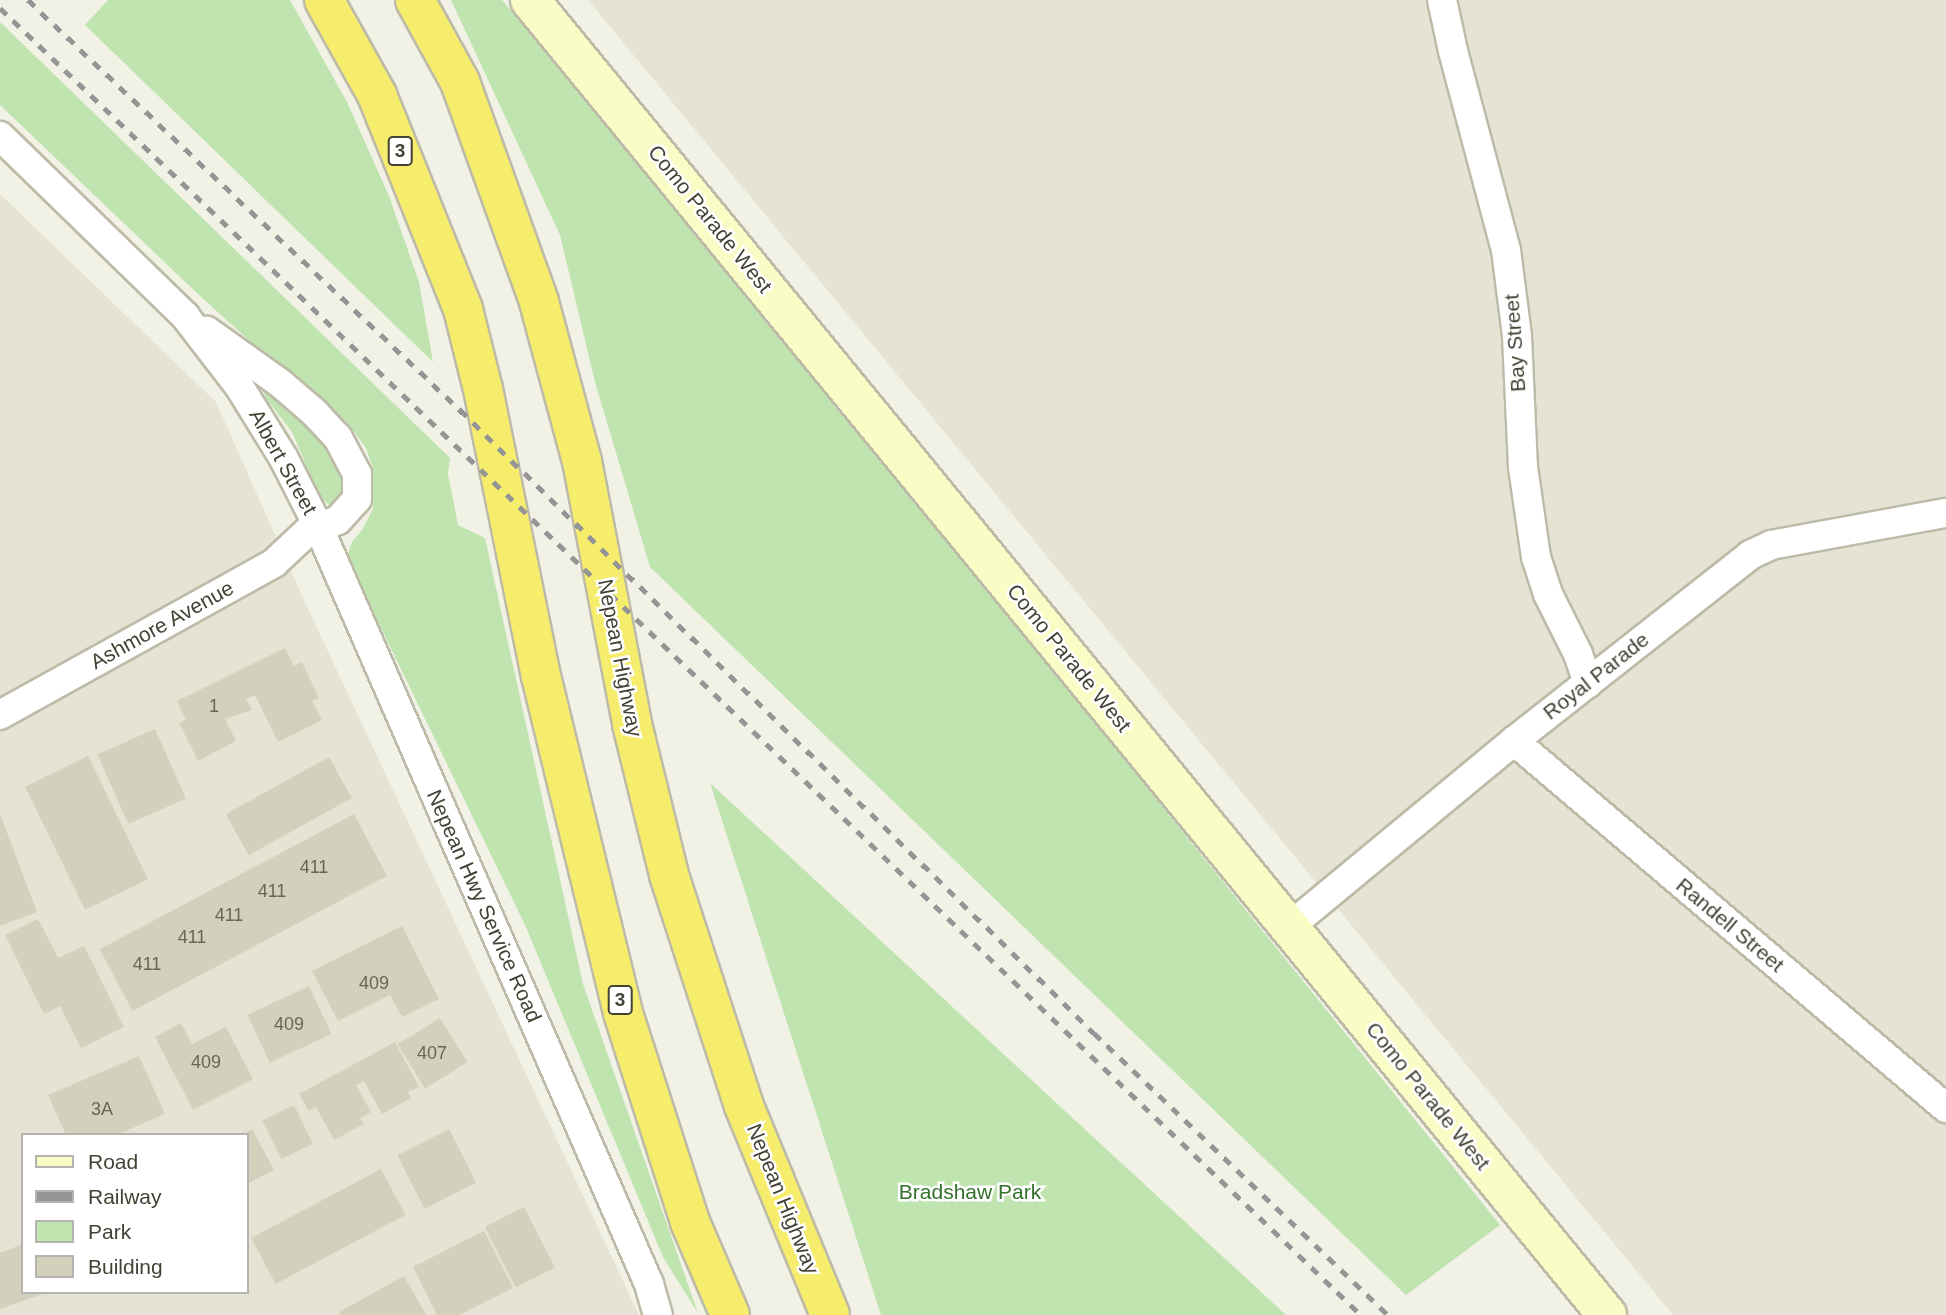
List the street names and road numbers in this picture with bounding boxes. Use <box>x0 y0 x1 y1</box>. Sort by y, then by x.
road number: 3 <box>386 136 414 167</box>
street label: Como Parade West <box>643 140 777 298</box>
street label: Bay Street <box>1499 293 1531 393</box>
street label: Albert Street <box>244 405 322 519</box>
street label: Ashmore Avenue <box>86 575 238 675</box>
street label: Nepean Highway <box>592 577 648 739</box>
street label: Como Parade West <box>1002 579 1136 737</box>
street label: Royal Parade <box>1538 627 1654 725</box>
street label: Nepean Hwy Service Road <box>421 786 547 1026</box>
street label: Randell Street <box>1671 873 1789 977</box>
road number: 3 <box>606 984 634 1016</box>
street label: Como Parade West <box>1361 1017 1495 1175</box>
street label: Nepean Highway <box>741 1120 825 1278</box>

